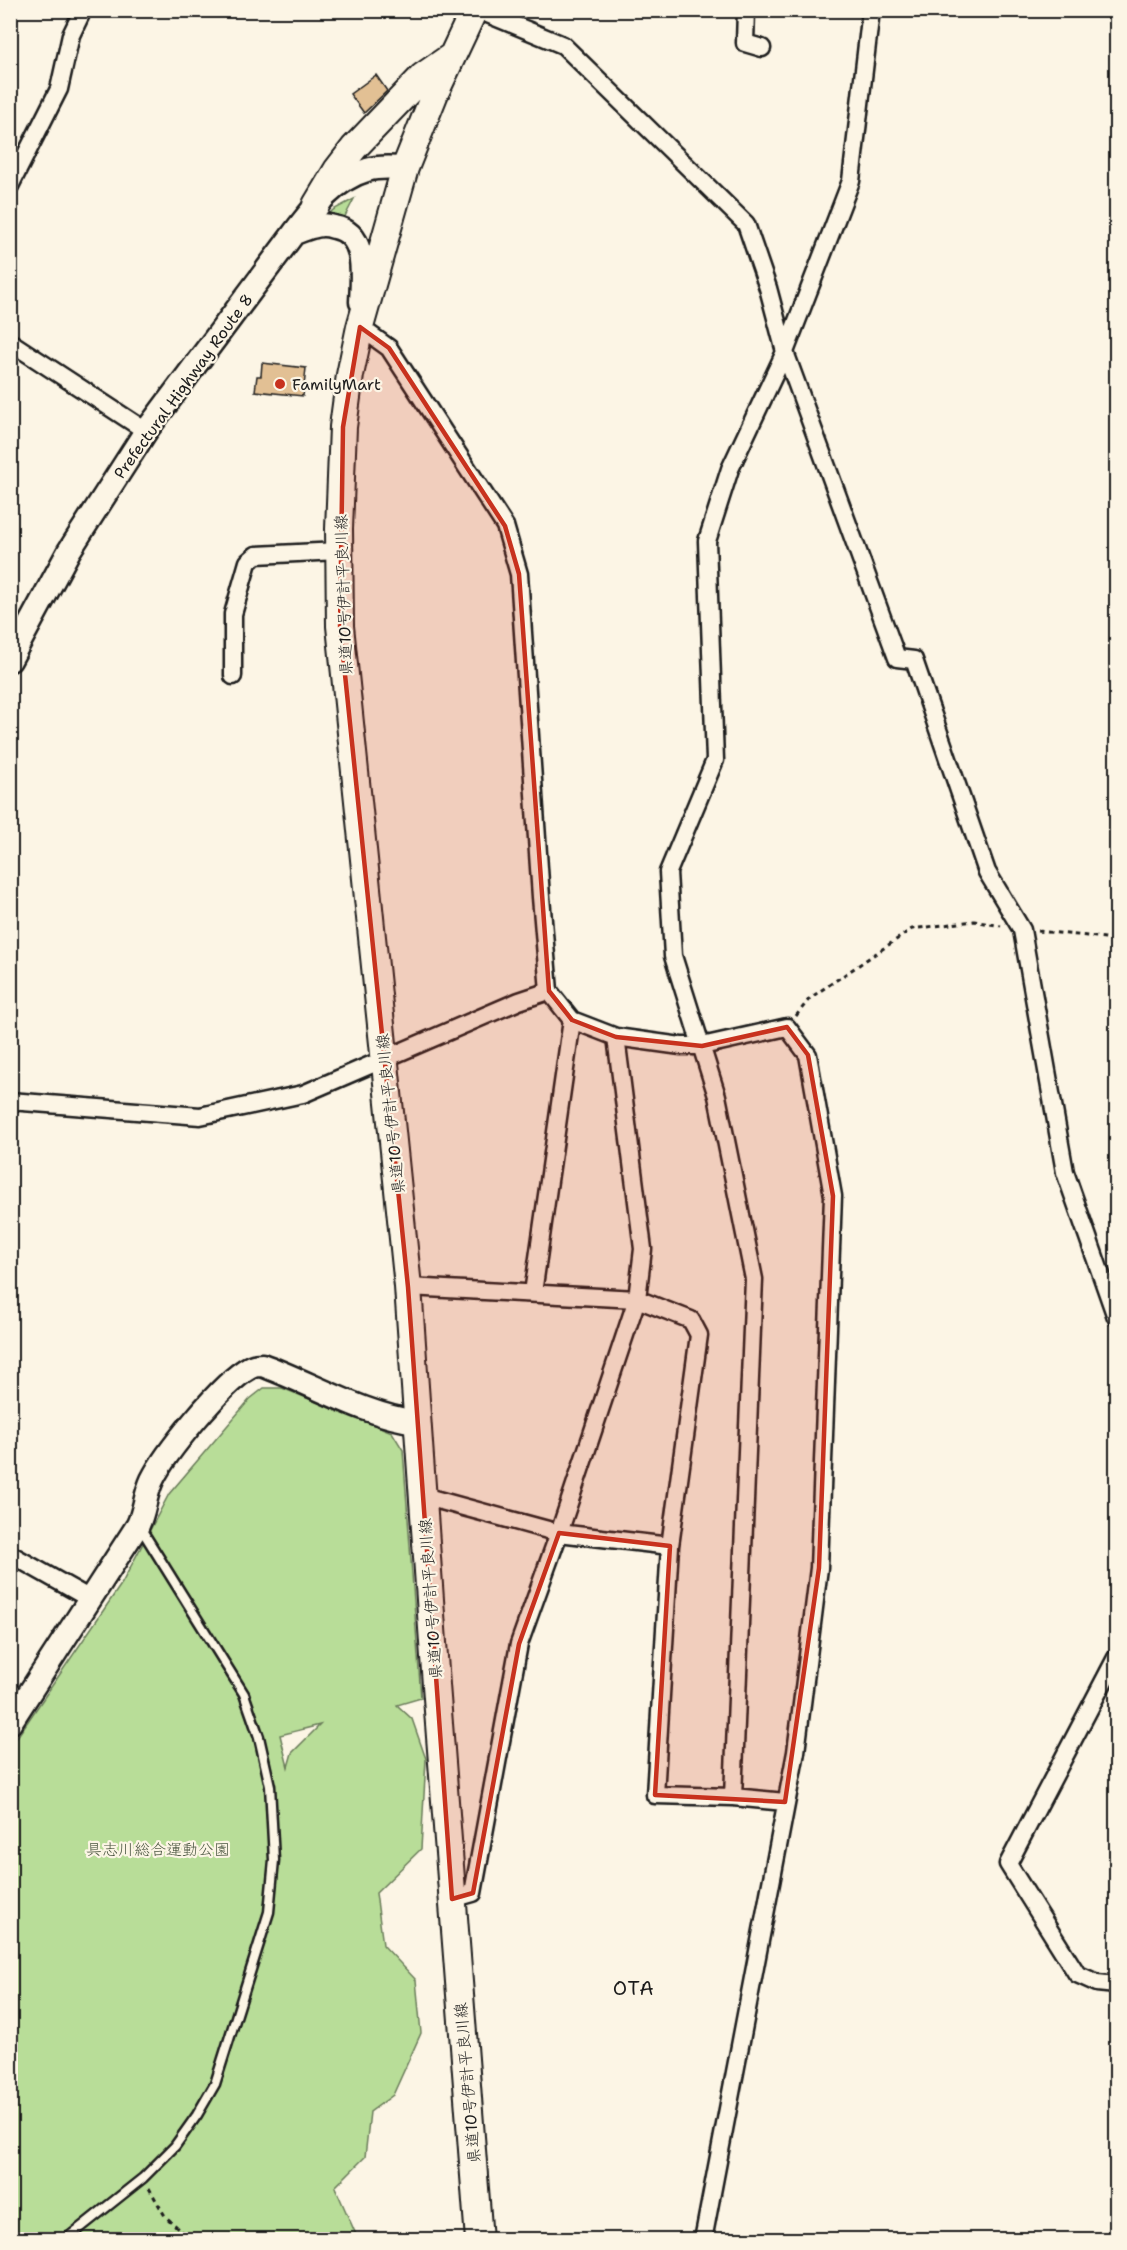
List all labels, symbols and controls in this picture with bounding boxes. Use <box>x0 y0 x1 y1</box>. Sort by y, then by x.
street label: Prefectural Highway Route 8 <box>109 290 258 483</box>
place label: FamilyMart <box>292 374 381 395</box>
marker: FamilyMart <box>273 377 287 391</box>
street label: 県道10号伊計平良川線 <box>330 514 357 676</box>
street label: 県道10号伊計平良川線 <box>372 1033 409 1195</box>
street label: 県道10号伊計平良川線 <box>414 1518 447 1680</box>
park label: 具志川総合運動公園 <box>86 1839 230 1860</box>
district label: OTA <box>613 1975 655 2001</box>
street label: 県道10号伊計平良川線 <box>450 2002 485 2164</box>

